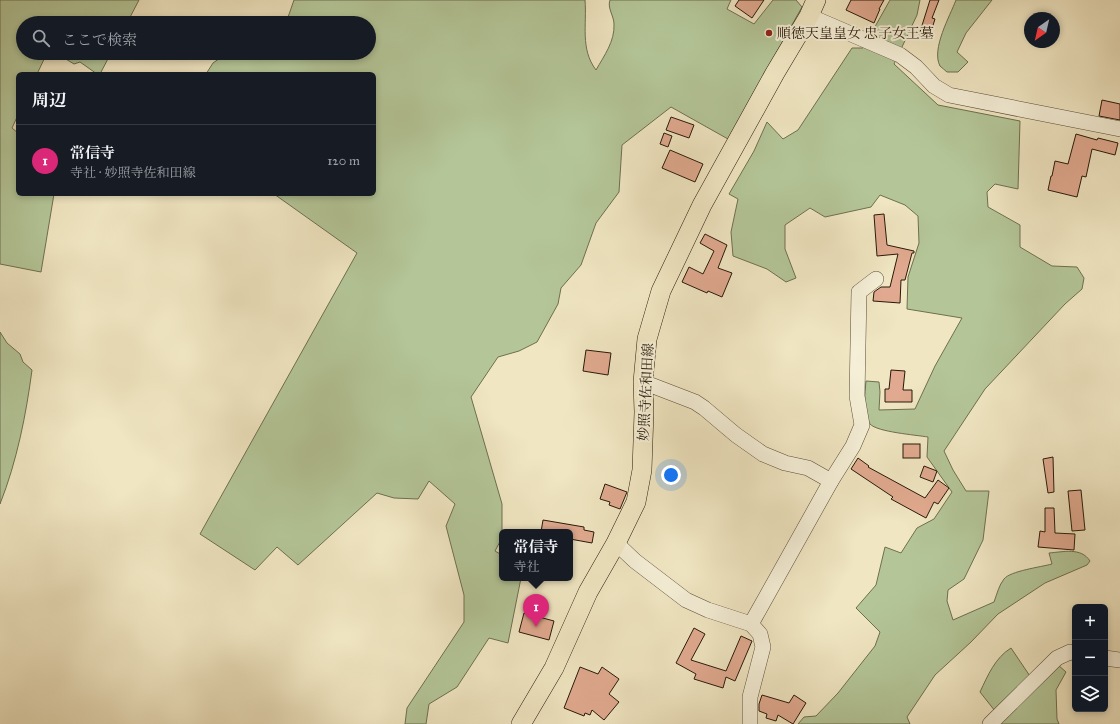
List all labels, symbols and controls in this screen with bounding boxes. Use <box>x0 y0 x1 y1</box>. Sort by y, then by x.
north arrow <box>1024 12 1060 48</box>
search box <box>16 16 376 60</box>
place label: 順徳天皇皇女 忠子女王墓 <box>777 25 934 42</box>
icon: search <box>30 27 52 49</box>
marker: 順徳天皇皇女 忠子女王墓 <box>764 28 774 38</box>
text: ここで検索 <box>62 31 137 49</box>
text: 周辺 <box>32 90 66 111</box>
text: 常信寺 <box>70 144 115 162</box>
text: 1 <box>42 153 48 169</box>
text: 120 m <box>327 153 360 169</box>
text: 寺社 · 妙照寺佐和田線 <box>70 165 195 181</box>
street label: 妙照寺佐和田線 <box>635 343 657 441</box>
your location <box>661 465 681 485</box>
popup <box>499 529 573 581</box>
text: 常信寺 <box>513 538 559 556</box>
text: 寺社 <box>513 559 540 575</box>
pin: 1 <box>523 594 549 627</box>
map controls <box>1072 604 1108 712</box>
button: + <box>1072 604 1108 640</box>
button: − <box>1072 640 1108 676</box>
button: layers <box>1072 676 1108 712</box>

